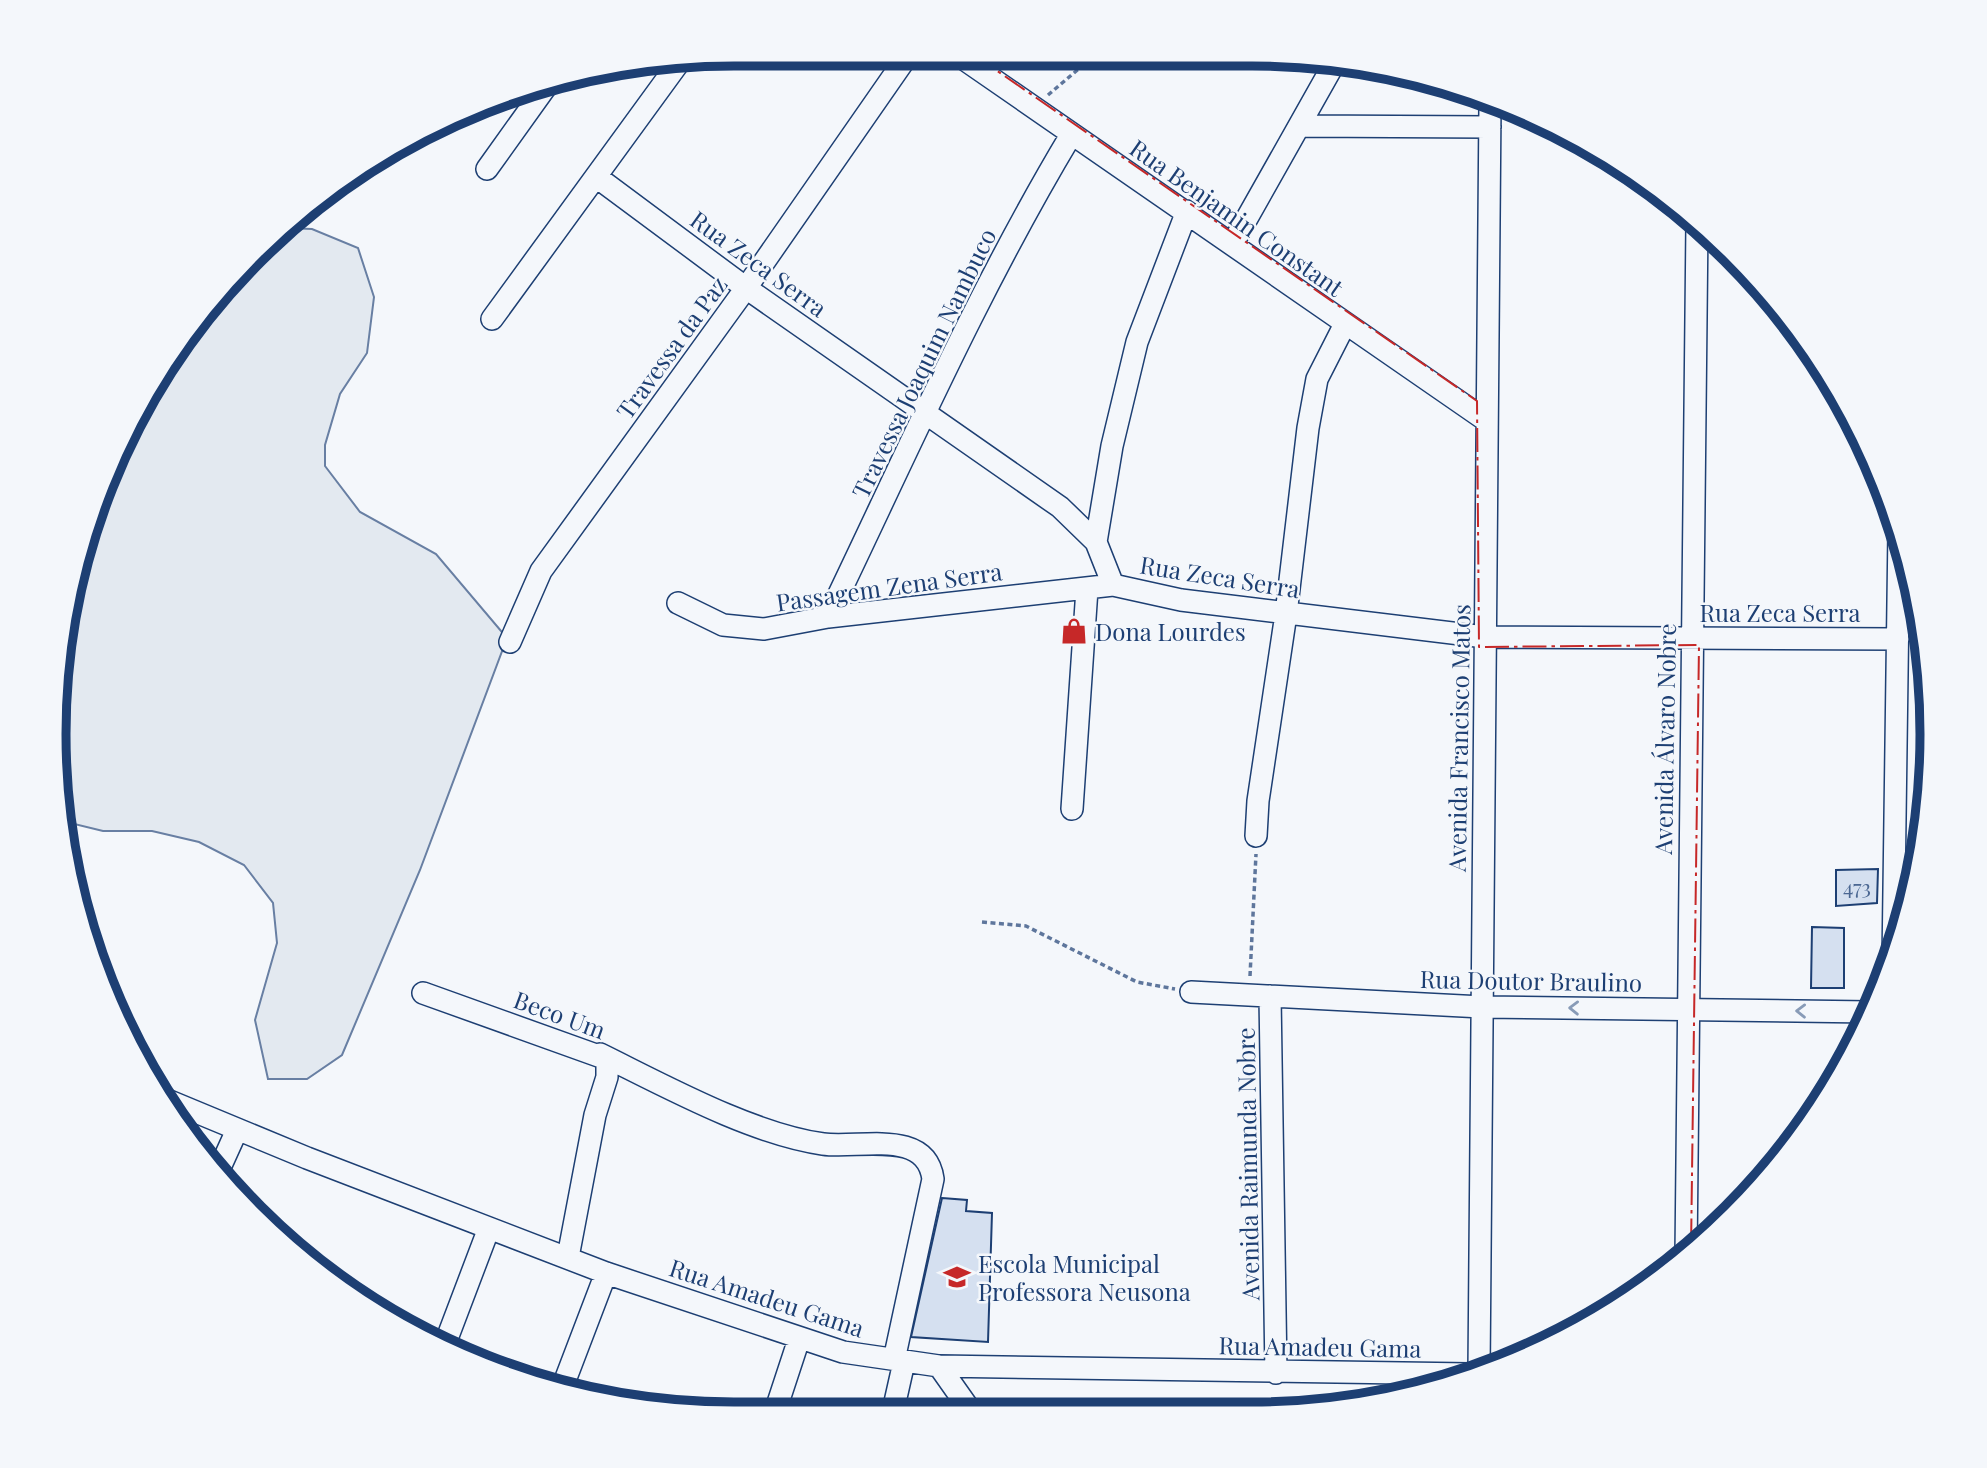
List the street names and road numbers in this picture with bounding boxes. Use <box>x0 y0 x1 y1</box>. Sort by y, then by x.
street label: Rua Benjamin Constant <box>1124 131 1350 303</box>
street label: Rua Zeca Serra <box>684 203 834 323</box>
street label: Travessa Joaquim Nambuco <box>844 223 1002 503</box>
street label: Travessa da Paz <box>608 269 734 425</box>
street label: Rua Zeca Serra <box>1138 548 1302 604</box>
street label: Passagem Zena Serra <box>774 554 1004 618</box>
street label: Rua Zeca Serra <box>1699 596 1861 628</box>
street label: Avenida Francisco Matos <box>1440 604 1476 873</box>
street label: Avenida Álvaro Nobre <box>1646 623 1682 856</box>
street label: Rua Doutor Braulino <box>1420 962 1642 998</box>
street label: Beco Um <box>510 983 610 1045</box>
street label: Avenida Raimunda Nobre <box>1229 1027 1265 1302</box>
street label: Rua Amadeu Gama <box>666 1250 868 1344</box>
street label: Rua Amadeu Gama <box>1218 1328 1422 1364</box>

